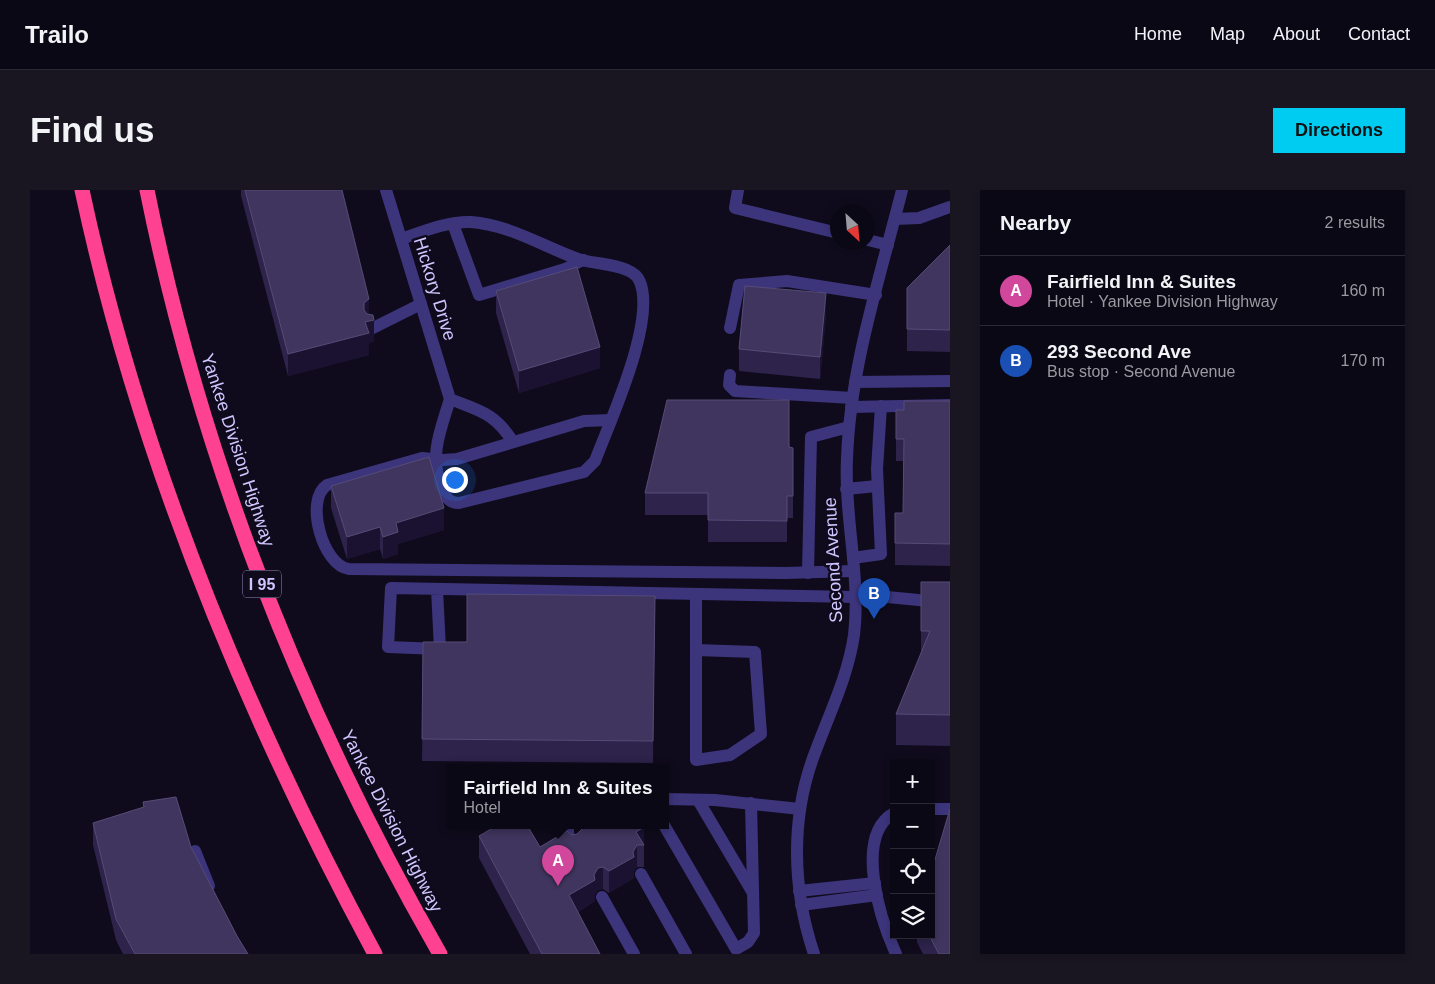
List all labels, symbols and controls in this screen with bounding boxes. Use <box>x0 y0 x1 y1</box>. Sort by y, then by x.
text: Trailo <box>25 21 89 48</box>
text: Home <box>1134 24 1182 44</box>
text: Map <box>1210 24 1245 44</box>
text: About <box>1273 24 1320 44</box>
text: Contact <box>1348 24 1410 44</box>
button: Directions <box>1273 108 1405 153</box>
text: Find us <box>30 110 154 149</box>
north arrow <box>830 205 875 250</box>
text: Nearby <box>1000 211 1071 234</box>
text: 2 results <box>1325 214 1385 231</box>
street label: Hickory Drive <box>410 235 460 343</box>
text: Fairfield Inn & Suites <box>1047 271 1236 292</box>
text: A <box>1010 282 1022 299</box>
text: 160 m <box>1341 282 1385 299</box>
text: Hotel · Yankee Division Highway <box>1047 293 1278 310</box>
text: 293 Second Ave <box>1047 341 1191 362</box>
street label: Yankee Division Highway <box>197 351 279 549</box>
text: B <box>1010 352 1022 369</box>
text: 170 m <box>1341 352 1385 369</box>
text: Bus stop · Second Avenue <box>1047 363 1235 380</box>
your location <box>442 467 468 493</box>
street label: Second Avenue <box>820 497 846 623</box>
road number: I 95 <box>243 570 281 598</box>
pin: B <box>858 578 890 619</box>
street label: Yankee Division Highway <box>337 727 447 915</box>
map controls <box>890 759 935 939</box>
button: + <box>890 759 935 804</box>
popup <box>447 764 669 829</box>
text: Fairfield Inn & Suites <box>464 777 652 798</box>
text: Hotel <box>464 799 501 816</box>
button: − <box>890 804 935 849</box>
pin: A <box>542 845 574 886</box>
button: locate <box>890 849 935 894</box>
button: layers <box>890 894 935 939</box>

